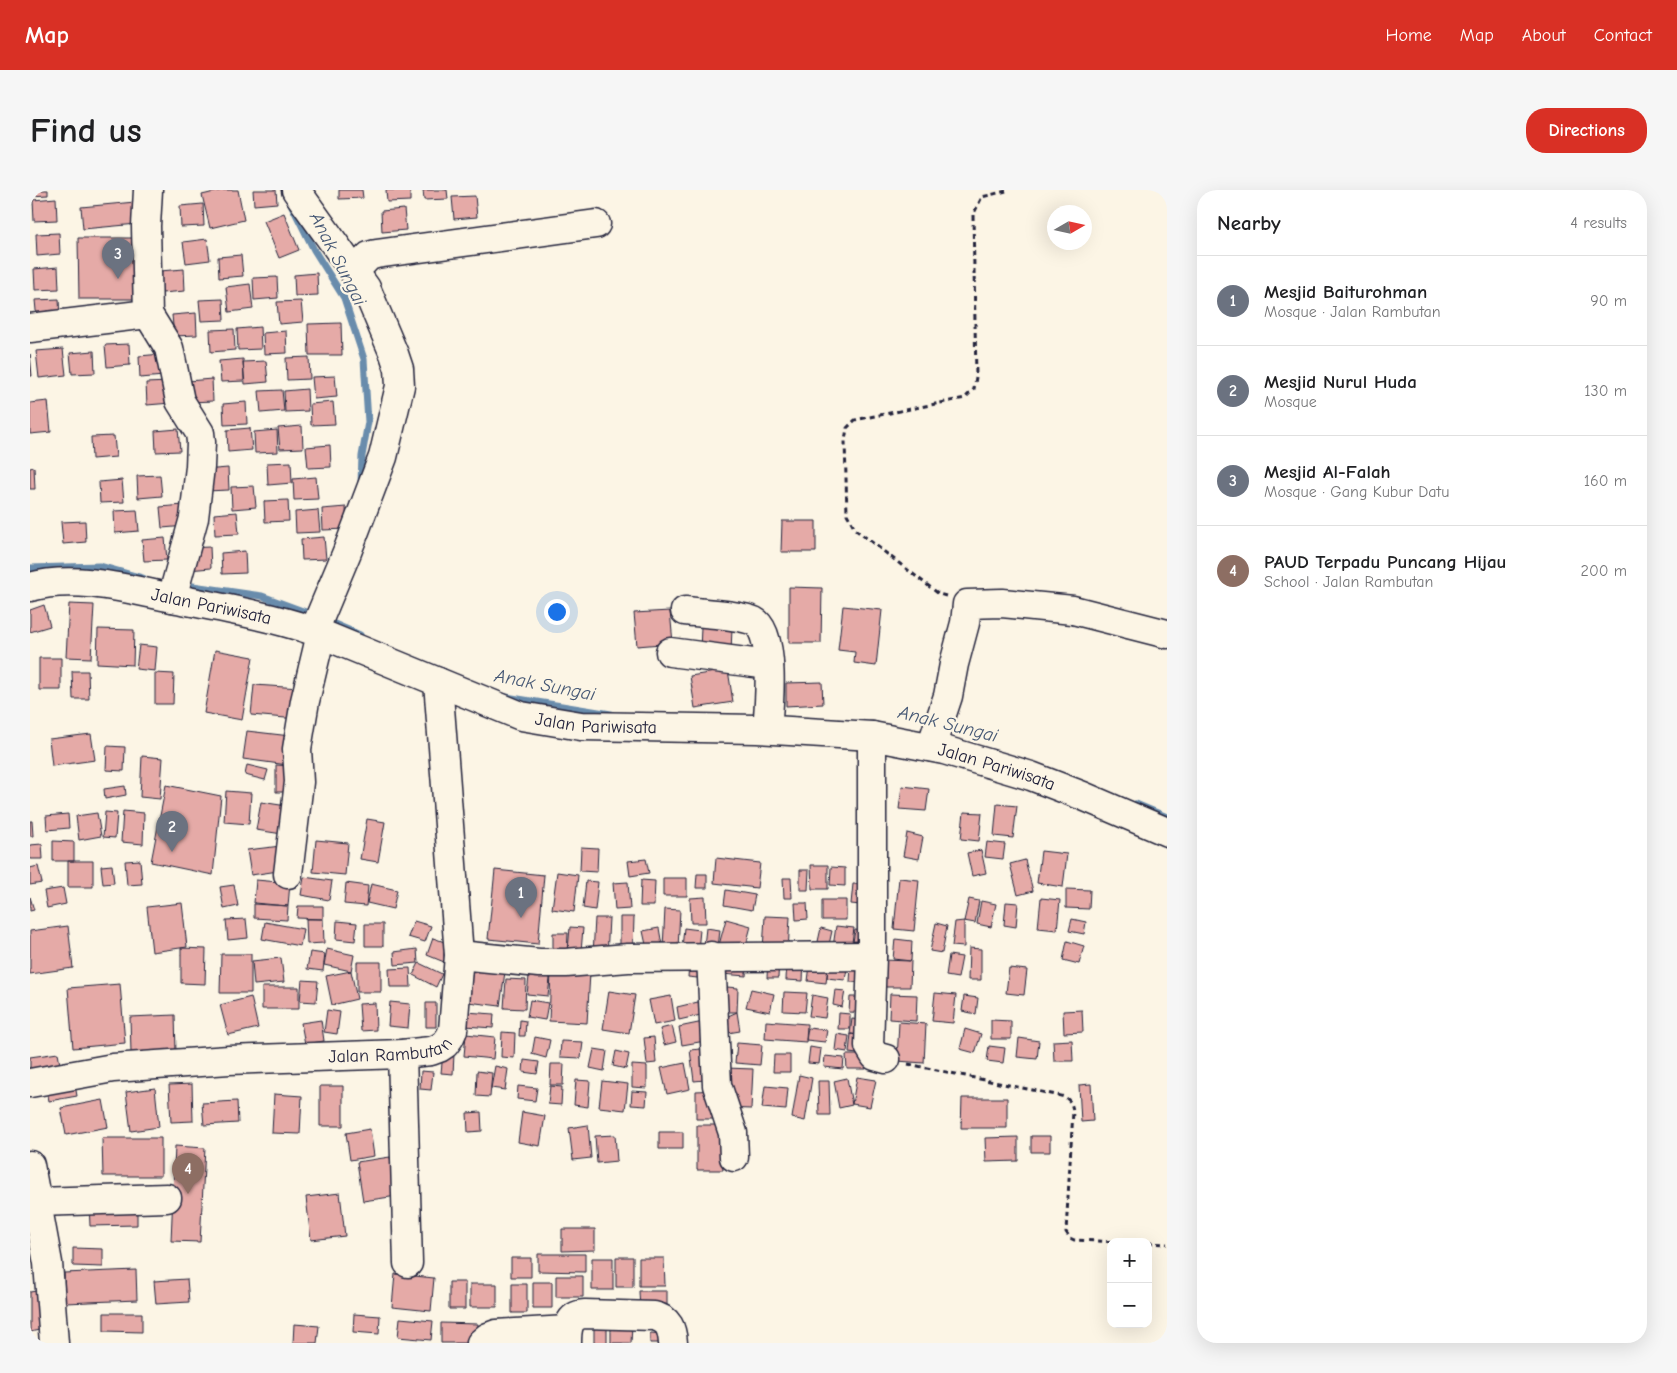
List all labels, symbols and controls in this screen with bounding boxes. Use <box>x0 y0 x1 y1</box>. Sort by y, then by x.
text: Map <box>25 21 69 49</box>
text: Home <box>1385 25 1432 46</box>
text: Map <box>1460 25 1494 46</box>
text: About <box>1522 25 1566 46</box>
text: Contact <box>1594 25 1652 46</box>
button: Directions <box>1526 108 1647 153</box>
text: Find us <box>30 110 142 151</box>
north arrow <box>1047 205 1092 250</box>
water label: Anak Sungai <box>305 208 371 310</box>
text: Nearby <box>1217 211 1281 235</box>
text: 4 results <box>1570 214 1627 232</box>
pin: 3 <box>102 238 134 279</box>
text: Mesjid Baiturohman <box>1264 281 1427 303</box>
text: 1 <box>1230 292 1236 310</box>
text: 90 m <box>1590 292 1627 310</box>
text: Mosque · Jalan Rambutan <box>1264 303 1441 321</box>
text: Mesjid Nurul Huda <box>1264 371 1417 393</box>
text: 2 <box>1229 382 1237 400</box>
text: 130 m <box>1584 382 1627 400</box>
text: Mosque <box>1264 393 1317 411</box>
text: Mesjid Al-Falah <box>1264 461 1391 483</box>
text: 3 <box>1229 472 1237 490</box>
text: 160 m <box>1584 472 1627 490</box>
text: Mosque · Gang Kubur Datu <box>1264 483 1449 501</box>
text: PAUD Terpadu Puncang Hijau <box>1264 551 1506 573</box>
text: 4 <box>1229 562 1237 580</box>
text: 200 m <box>1581 562 1627 580</box>
text: School · Jalan Rambutan <box>1264 573 1433 591</box>
street label: Jalan Pariwisata <box>149 583 274 629</box>
your location <box>544 599 570 625</box>
water label: Anak Sungai <box>492 664 598 706</box>
water label: Anak Sungai <box>895 701 1001 747</box>
street label: Jalan Pariwisata <box>534 708 657 738</box>
street label: Jalan Pariwisata <box>936 739 1058 795</box>
pin: 2 <box>156 811 188 852</box>
pin: 1 <box>505 877 537 918</box>
street label: Jalan Rambutan <box>328 1033 457 1067</box>
pin: 4 <box>172 1153 204 1194</box>
map controls <box>1107 1238 1152 1328</box>
button: + <box>1107 1238 1152 1283</box>
button: − <box>1107 1283 1152 1328</box>

